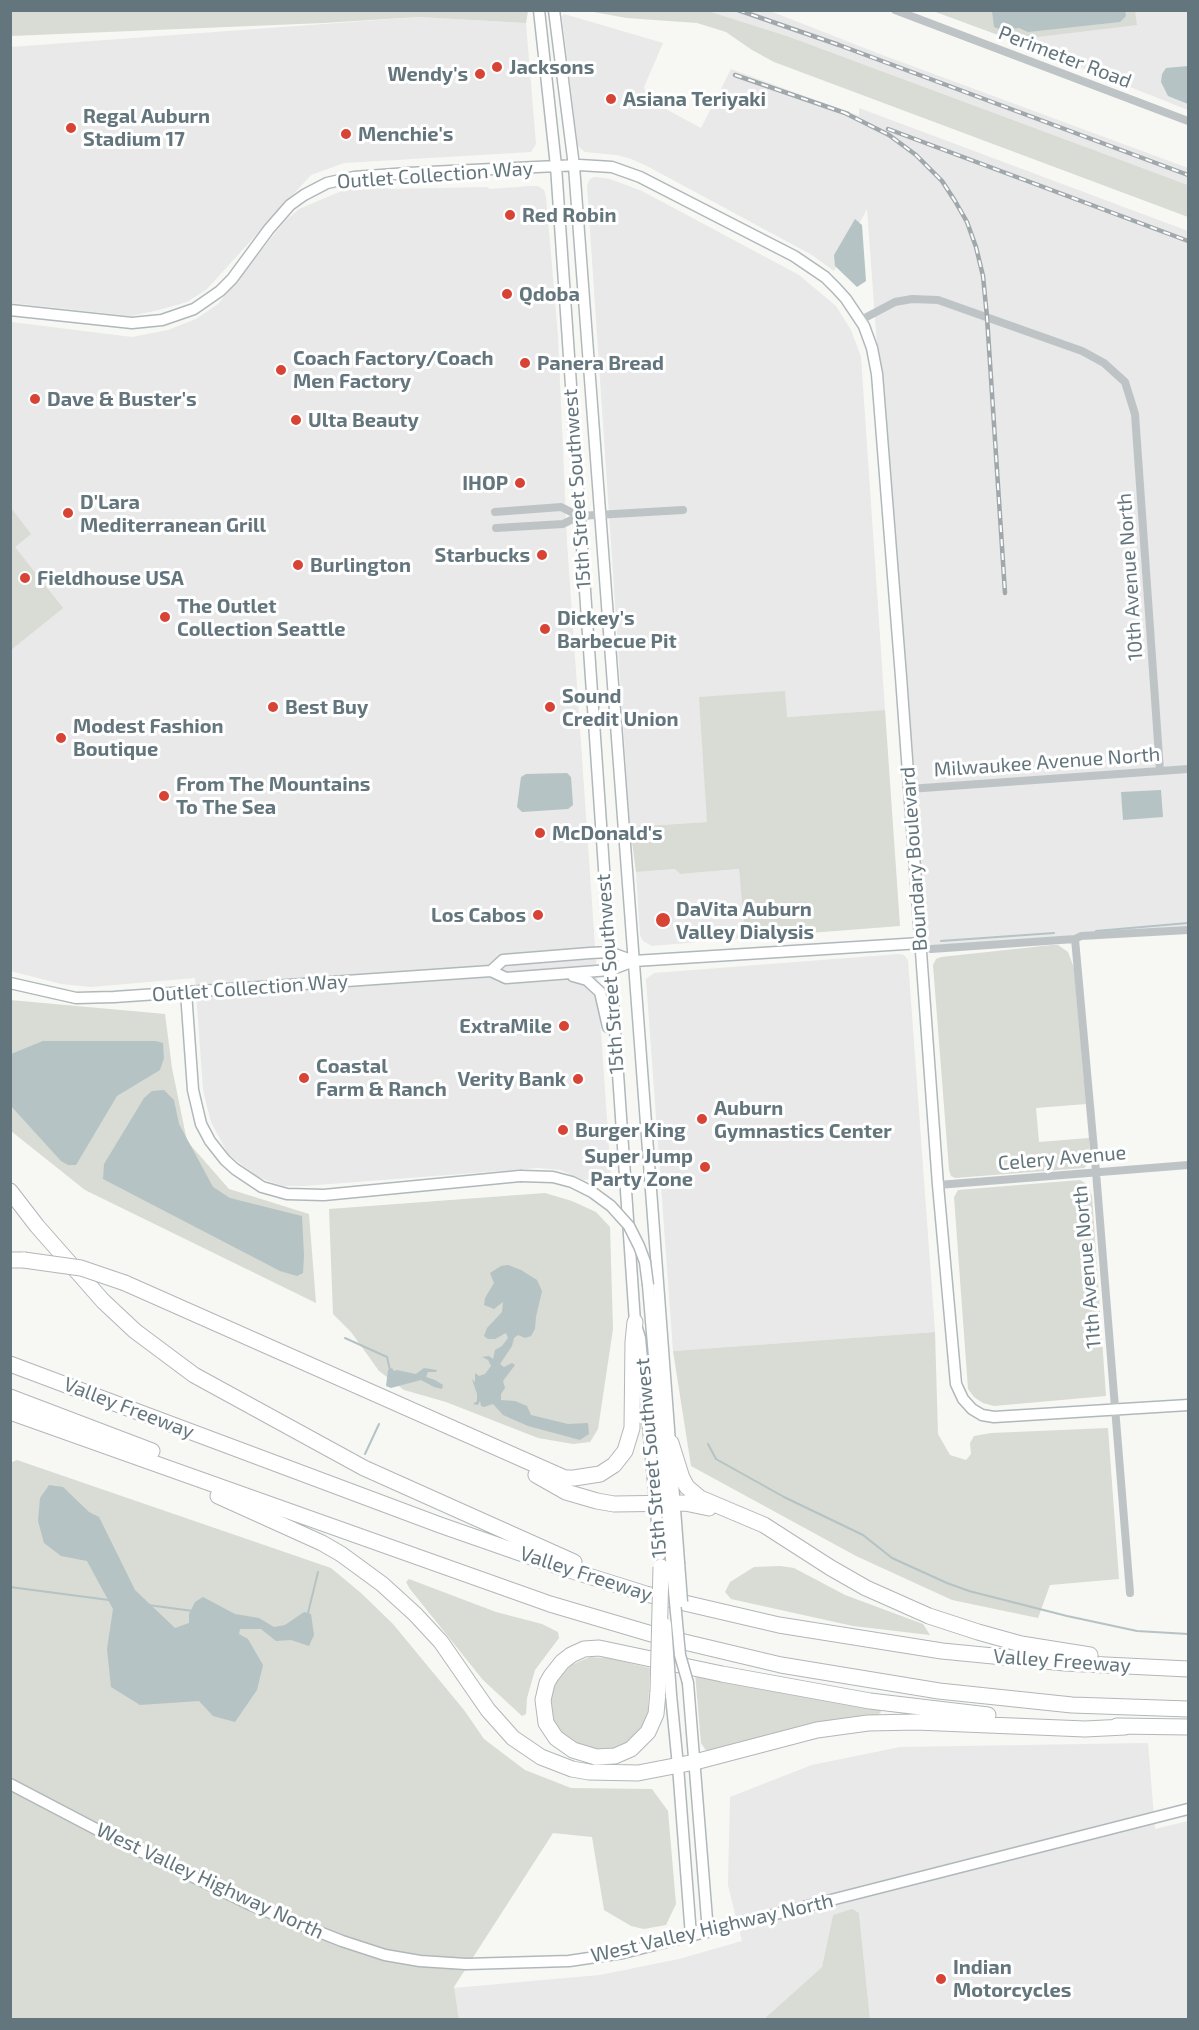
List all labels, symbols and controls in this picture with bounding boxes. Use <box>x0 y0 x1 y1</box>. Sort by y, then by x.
street label: Perimeter Road <box>995 21 1135 93</box>
place label: Jacksons <box>509 55 594 79</box>
marker: Jacksons <box>490 60 504 74</box>
place label: Wendy's <box>387 62 468 86</box>
marker: Wendy's <box>473 67 487 81</box>
place label: Asiana Teriyaki <box>623 87 766 111</box>
marker: Asiana Teriyaki <box>604 92 618 106</box>
place label: Regal Auburn Stadium 17 <box>83 104 210 151</box>
marker: Regal Auburn Stadium 17 <box>64 121 78 135</box>
place label: Menchie's <box>358 122 453 146</box>
marker: Menchie's <box>339 127 353 141</box>
street label: Outlet Collection Way <box>336 156 534 194</box>
place label: Red Robin <box>522 203 616 227</box>
marker: Red Robin <box>503 208 517 222</box>
place label: Qdoba <box>519 282 580 306</box>
marker: Qdoba <box>500 287 514 301</box>
place label: Coach Factory/Coach Men Factory <box>293 346 494 393</box>
place label: Panera Bread <box>537 351 664 375</box>
marker: Panera Bread <box>518 356 532 370</box>
marker: Coach Factory/Coach Men Factory <box>274 363 288 377</box>
place label: Dave & Buster's <box>47 387 197 411</box>
street label: 15th Street Southwest <box>558 388 596 590</box>
marker: Dave & Buster's <box>28 392 42 406</box>
place label: Ulta Beauty <box>308 408 419 432</box>
marker: Ulta Beauty <box>289 413 303 427</box>
place label: IHOP <box>462 471 508 495</box>
marker: IHOP <box>513 476 527 490</box>
place label: D'Lara Mediterranean Grill <box>80 490 266 537</box>
street label: 10th Avenue North <box>1112 492 1148 662</box>
marker: D'Lara Mediterranean Grill <box>61 506 75 520</box>
place label: Starbucks <box>434 543 530 567</box>
marker: Starbucks <box>535 548 549 562</box>
place label: Burlington <box>310 553 411 577</box>
marker: Burlington <box>291 558 305 572</box>
place label: Fieldhouse USA <box>37 566 184 590</box>
marker: Fieldhouse USA <box>18 571 32 585</box>
place label: The Outlet Collection Seattle <box>177 594 346 641</box>
place label: Dickey's Barbecue Pit <box>557 606 677 653</box>
marker: The Outlet Collection Seattle <box>158 610 172 624</box>
marker: Dickey's Barbecue Pit <box>538 622 552 636</box>
place label: Sound Credit Union <box>562 684 678 731</box>
place label: Best Buy <box>285 695 368 719</box>
marker: Best Buy <box>266 700 280 714</box>
marker: Sound Credit Union <box>543 700 557 714</box>
place label: Modest Fashion Boutique <box>73 714 224 761</box>
marker: Modest Fashion Boutique <box>54 731 68 745</box>
street label: Milwaukee Avenue North <box>933 742 1161 782</box>
street label: Boundary Boulevard <box>896 766 932 952</box>
place label: From The Mountains To The Sea <box>176 772 370 819</box>
marker: From The Mountains To The Sea <box>157 789 171 803</box>
place label: McDonald's <box>552 821 663 845</box>
marker: McDonald's <box>533 826 547 840</box>
street label: 15th Street Southwest <box>591 873 629 1075</box>
place label: DaVita Auburn Valley Dialysis <box>676 897 814 944</box>
place label: Los Cabos <box>431 903 526 927</box>
marker: Los Cabos <box>531 908 545 922</box>
marker: DaVita Auburn Valley Dialysis <box>654 911 672 929</box>
street label: Outlet Collection Way <box>151 969 349 1007</box>
place label: ExtraMile <box>459 1014 552 1038</box>
marker: ExtraMile <box>557 1019 571 1033</box>
place label: Coastal Farm & Ranch <box>316 1054 447 1101</box>
place label: Verity Bank <box>457 1067 566 1091</box>
marker: Coastal Farm & Ranch <box>297 1071 311 1085</box>
marker: Verity Bank <box>571 1072 585 1086</box>
place label: Auburn Gymnastics Center <box>714 1096 892 1143</box>
marker: Auburn Gymnastics Center <box>695 1112 709 1126</box>
place label: Burger King <box>575 1118 686 1142</box>
marker: Burger King <box>556 1123 570 1137</box>
street label: Celery Avenue <box>997 1140 1127 1176</box>
place label: Super Jump Party Zone <box>584 1144 693 1191</box>
marker: Super Jump Party Zone <box>698 1160 712 1174</box>
street label: 11th Avenue North <box>1068 1184 1106 1350</box>
street label: 15th Street Southwest <box>630 1357 672 1559</box>
street label: Valley Freeway <box>60 1372 198 1444</box>
street label: Valley Freeway <box>517 1541 655 1607</box>
street label: Valley Freeway <box>992 1644 1132 1678</box>
street label: West Valley Highway North <box>93 1818 327 1944</box>
street label: West Valley Highway North <box>588 1888 836 1968</box>
place label: Indian Motorcycles <box>953 1955 1071 2002</box>
marker: Indian Motorcycles <box>934 1972 948 1986</box>

